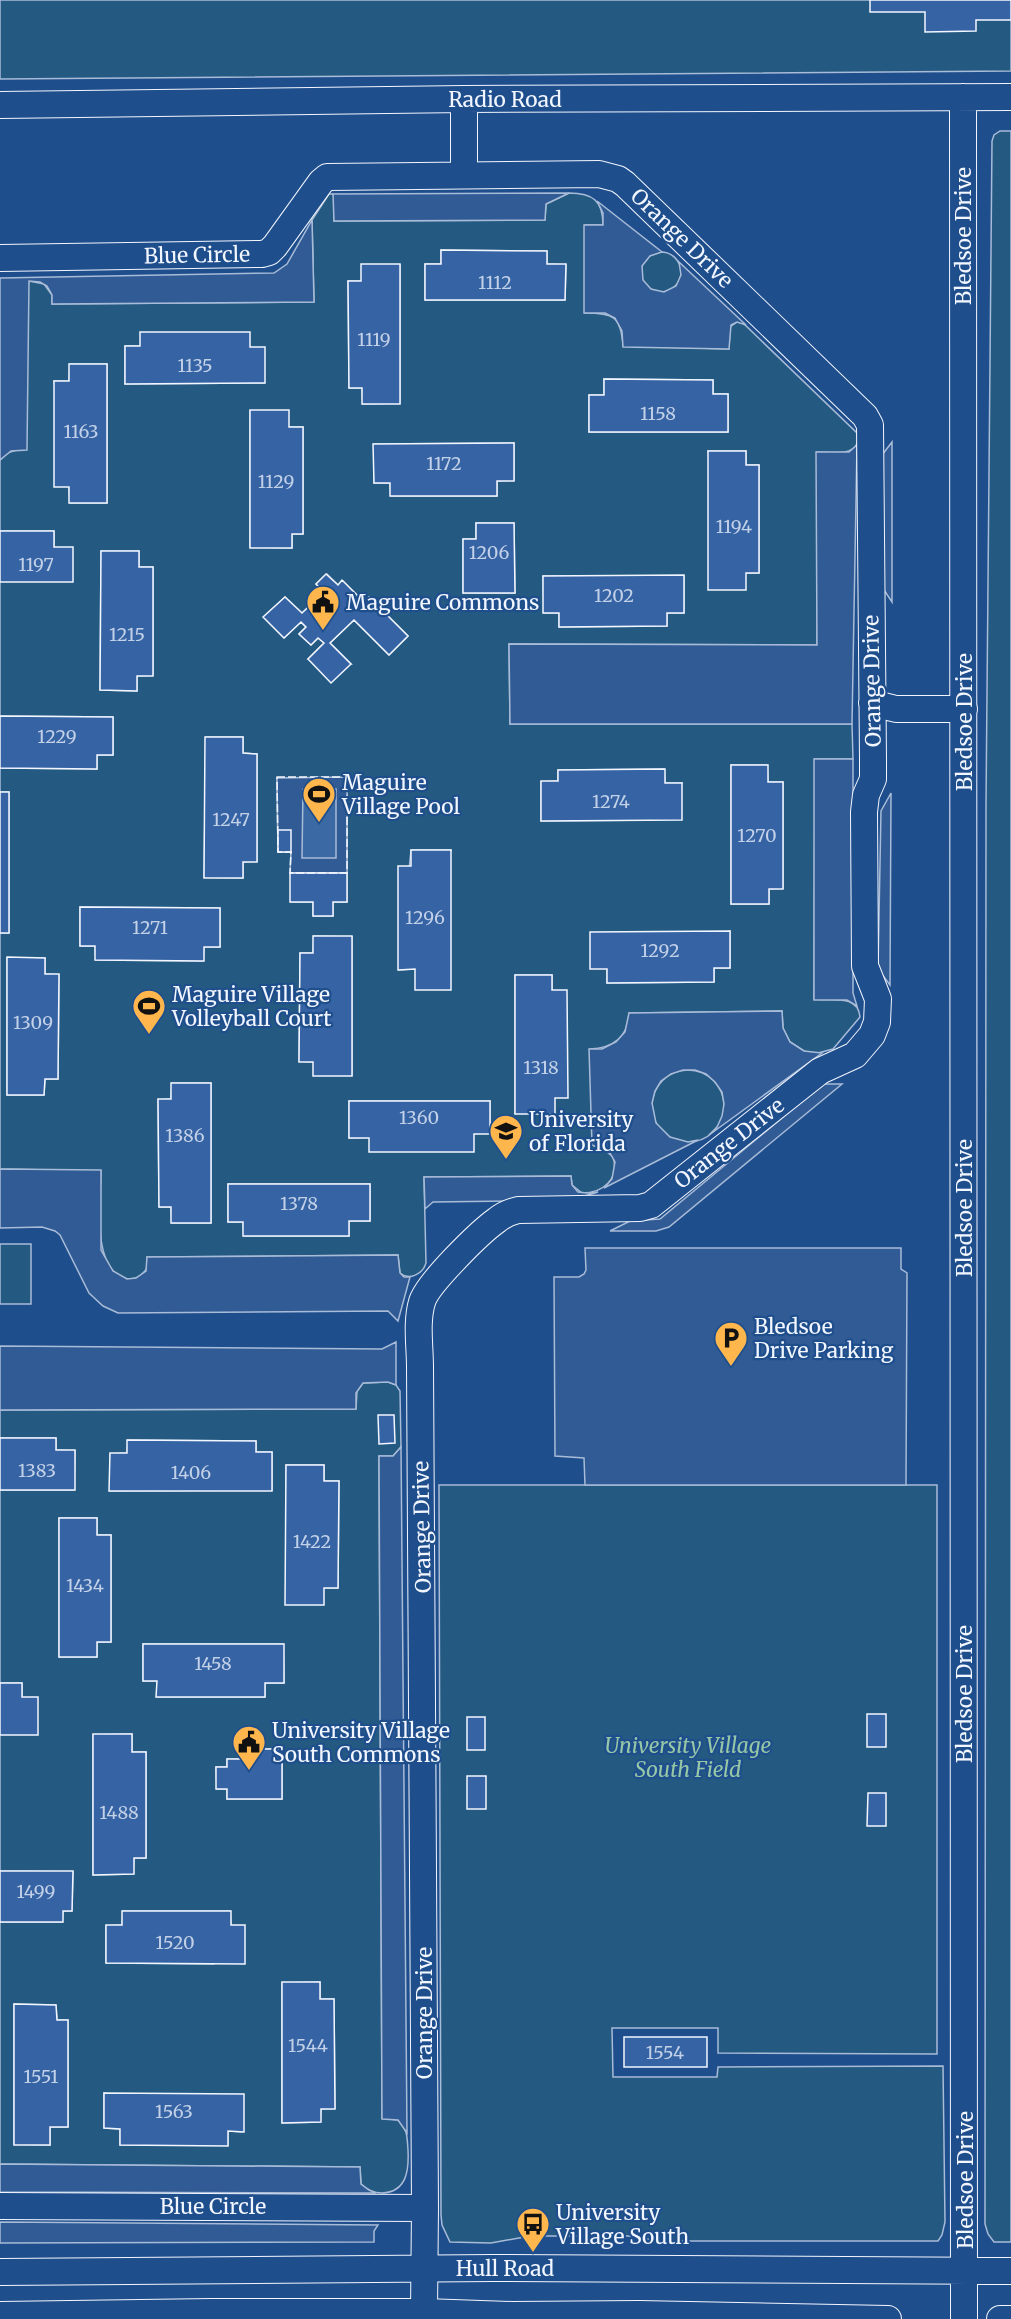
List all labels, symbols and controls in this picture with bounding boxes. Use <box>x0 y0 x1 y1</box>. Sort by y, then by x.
street label: Radio Road <box>448 86 562 113</box>
street label: Bledsoe Drive <box>950 167 977 305</box>
street label: Orange Drive <box>625 182 739 294</box>
street label: Blue Circle <box>144 241 250 269</box>
house number: 1112 <box>478 271 512 294</box>
house number: 1119 <box>357 328 391 351</box>
house number: 1135 <box>177 354 213 377</box>
house number: 1158 <box>640 402 676 425</box>
house number: 1163 <box>63 420 99 443</box>
house number: 1172 <box>426 452 462 475</box>
house number: 1129 <box>258 470 294 493</box>
house number: 1194 <box>716 515 752 538</box>
house number: 1206 <box>469 541 509 564</box>
house number: 1197 <box>18 553 54 576</box>
public building icon: Maguire Commons <box>305 584 341 631</box>
house number: 1202 <box>594 584 634 607</box>
place label: Maguire Commons <box>346 589 539 616</box>
street label: Orange Drive <box>857 615 887 747</box>
house number: 1215 <box>109 623 145 646</box>
street label: Bledsoe Drive <box>951 653 978 791</box>
house number: 1229 <box>37 725 77 748</box>
place label: Maguire Village Pool <box>341 769 460 820</box>
sports icon: Maguire Village Pool <box>301 776 337 823</box>
house number: 1274 <box>592 790 630 813</box>
house number: 1247 <box>212 808 250 831</box>
house number: 1270 <box>737 824 777 847</box>
house number: 1296 <box>405 906 445 929</box>
house number: 1271 <box>132 916 168 939</box>
house number: 1292 <box>640 939 680 962</box>
place label: Maguire Village Volleyball Court <box>171 981 332 1032</box>
sports icon: Maguire Village Volleyball Court <box>131 988 167 1035</box>
house number: 1309 <box>13 1011 53 1034</box>
house number: 1318 <box>523 1056 559 1079</box>
street label: Orange Drive <box>669 1092 789 1194</box>
house number: 1360 <box>399 1106 439 1129</box>
place label: University of Florida <box>529 1106 634 1157</box>
school or university icon: University of Florida <box>488 1113 524 1160</box>
house number: 1386 <box>165 1124 205 1147</box>
street label: Bledsoe Drive <box>951 1139 978 1277</box>
house number: 1378 <box>280 1192 318 1215</box>
place label: Bledsoe Drive Parking <box>754 1313 894 1364</box>
parking icon: Bledsoe Drive Parking <box>713 1320 749 1367</box>
house number: 1383 <box>18 1459 56 1482</box>
house number: 1406 <box>171 1461 211 1484</box>
street label: Orange Drive <box>407 1461 437 1593</box>
house number: 1422 <box>293 1530 331 1553</box>
house number: 1434 <box>66 1574 104 1597</box>
street label: Bledsoe Drive <box>951 1625 978 1763</box>
house number: 1458 <box>194 1652 232 1675</box>
place label: University Village South Commons <box>272 1717 450 1768</box>
public building icon: University Village South Commons <box>231 1724 267 1771</box>
park label: University Village South Field <box>605 1732 771 1783</box>
house number: 1488 <box>99 1801 139 1824</box>
house number: 1499 <box>17 1880 55 1903</box>
house number: 1520 <box>155 1931 195 1954</box>
street label: Orange Drive <box>411 1947 438 2079</box>
house number: 1544 <box>288 2034 328 2057</box>
house number: 1554 <box>646 2041 684 2064</box>
house number: 1551 <box>24 2065 58 2088</box>
house number: 1563 <box>155 2100 193 2123</box>
street label: Bledsoe Drive <box>952 2111 979 2249</box>
street label: Blue Circle <box>160 2193 266 2220</box>
place label: University Village South <box>555 2199 689 2250</box>
bus stop icon: University Village South <box>515 2206 551 2253</box>
street label: Hull Road <box>456 2255 555 2282</box>

